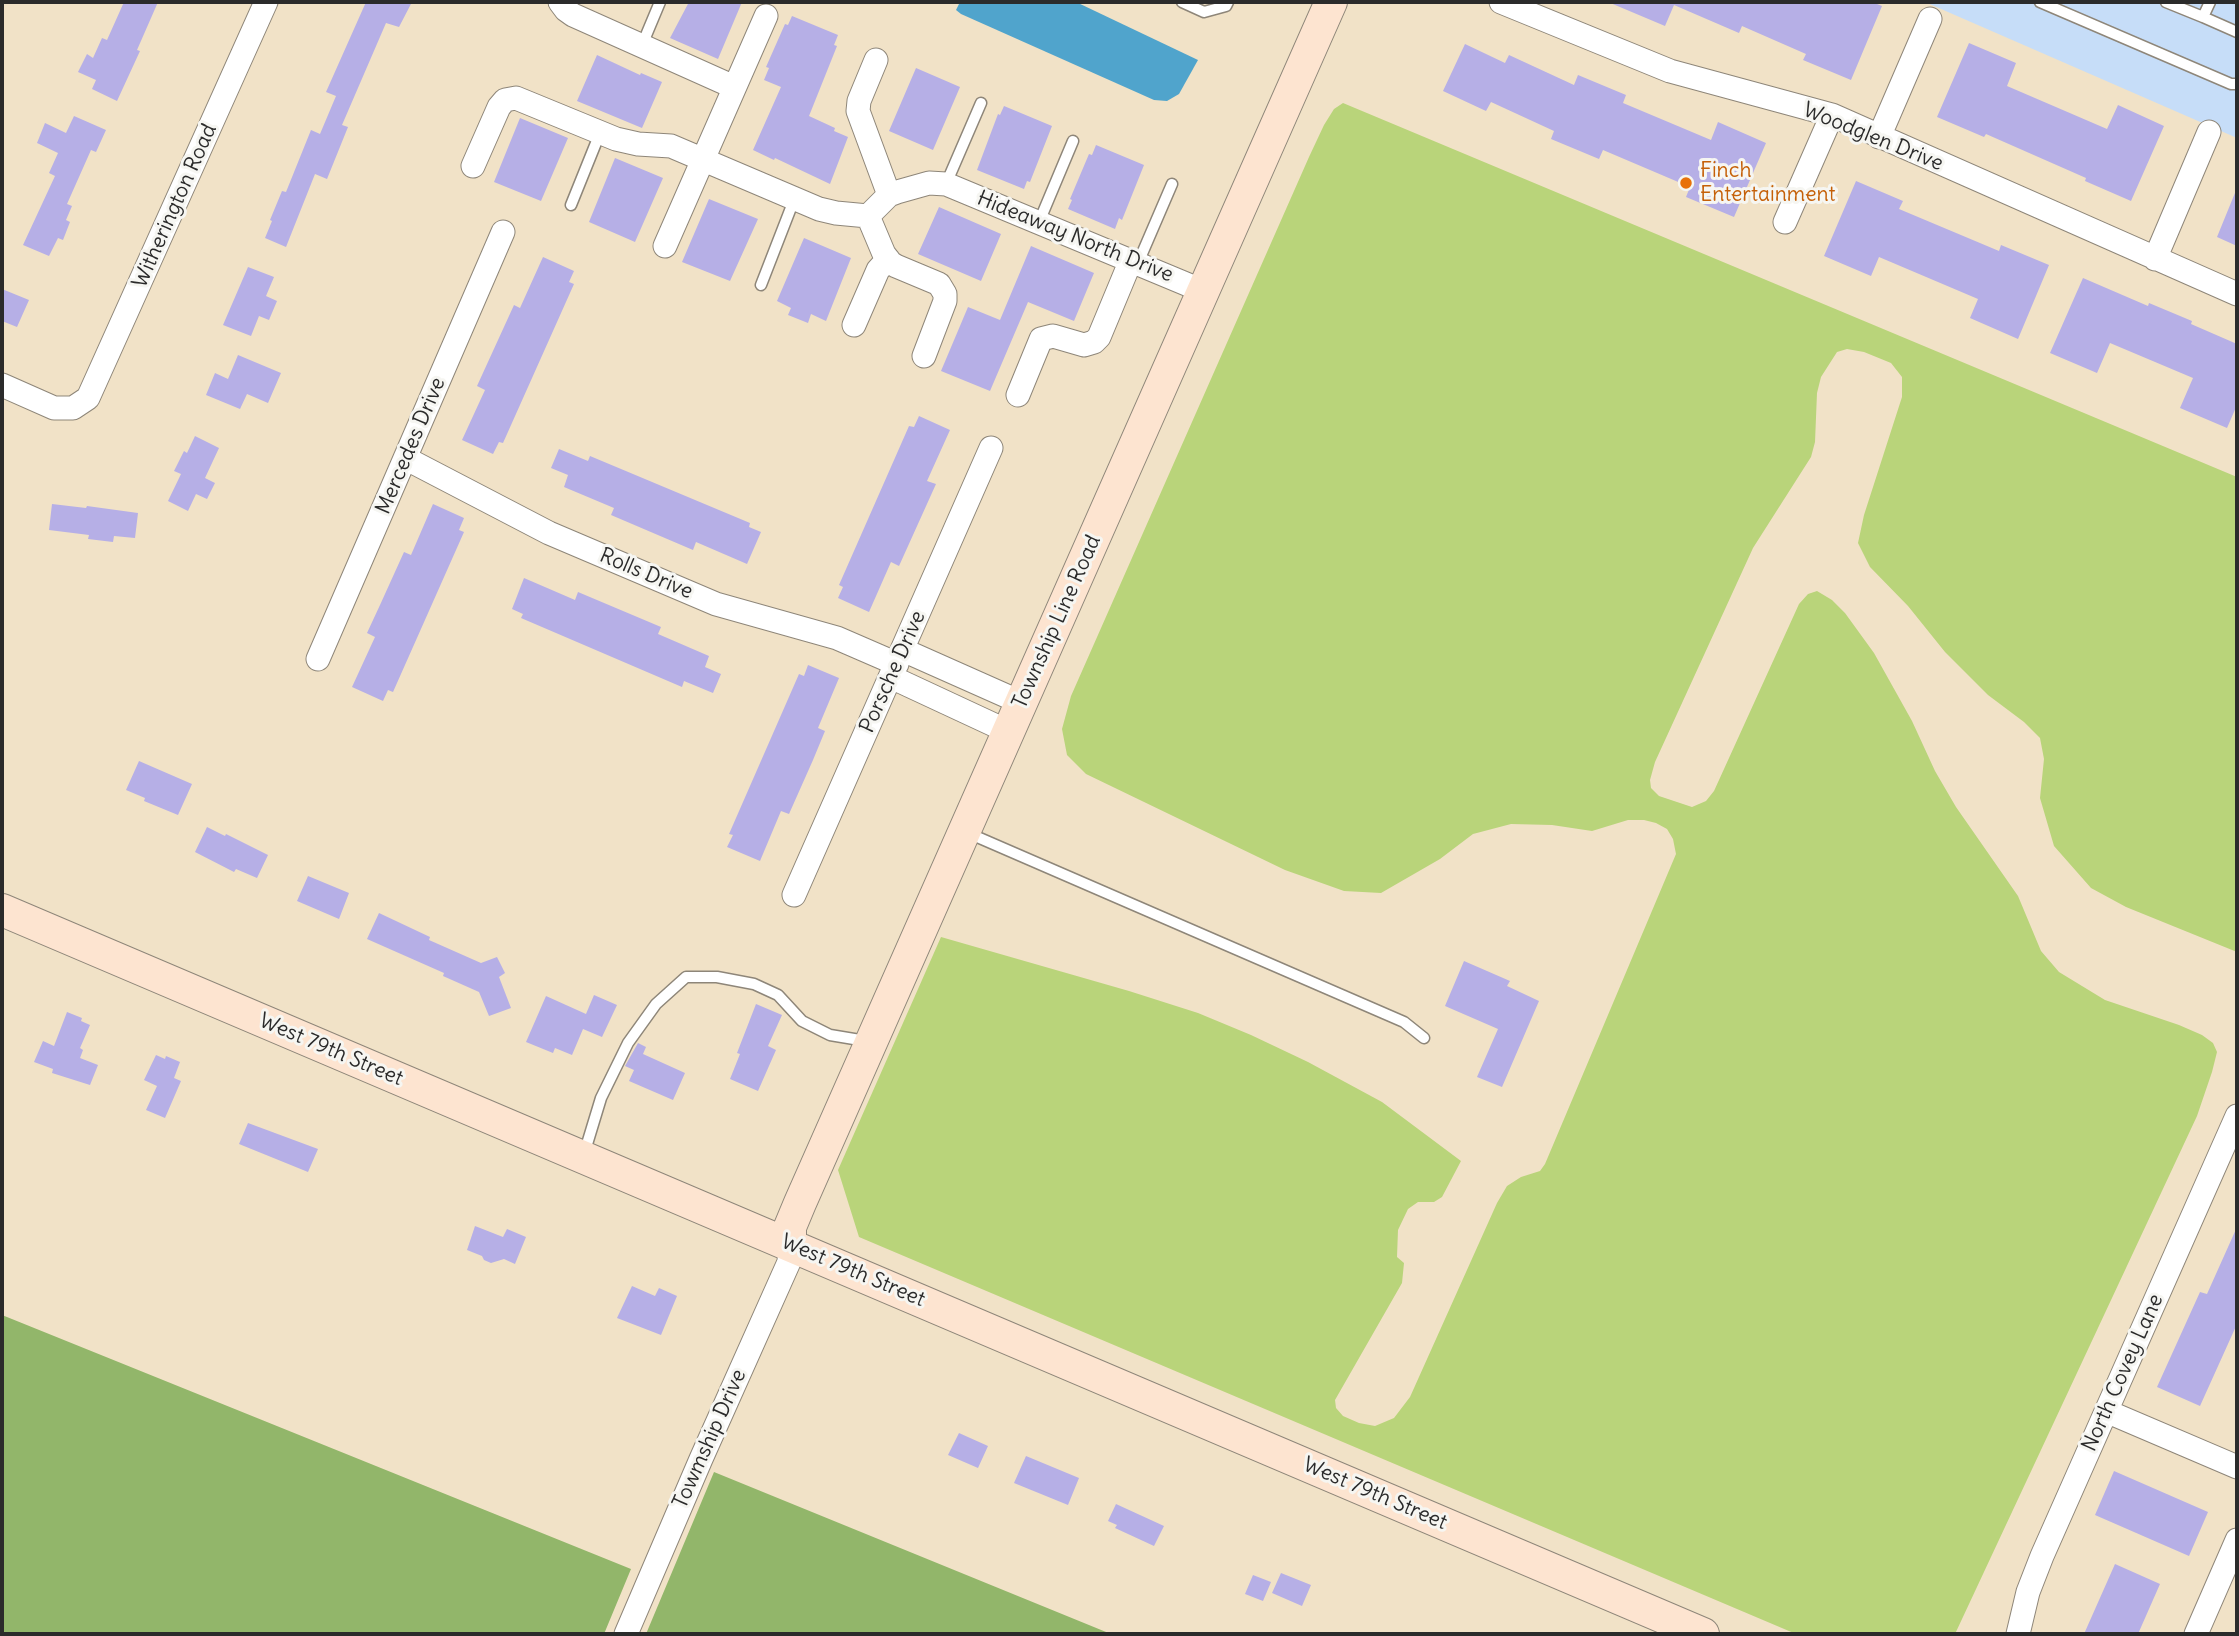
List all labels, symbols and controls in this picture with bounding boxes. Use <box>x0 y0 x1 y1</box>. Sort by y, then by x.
street label: Woodglen Drive <box>1799 97 1947 177</box>
street label: Witherington Road <box>128 120 222 292</box>
place label: Finch Entertainment <box>1700 158 1836 208</box>
marker: Finch Entertainment <box>1678 175 1694 191</box>
street label: Hideaway North Drive <box>973 186 1177 288</box>
street label: Mercedes Drive <box>371 374 451 518</box>
street label: Township Line Road <box>1007 531 1107 713</box>
street label: Rolls Drive <box>596 543 696 605</box>
street label: Porsche Drive <box>855 607 931 737</box>
street label: West 79th Street <box>255 1008 407 1092</box>
street label: West 79th Street <box>777 1229 929 1313</box>
street label: North Covey Lane <box>2077 1290 2169 1456</box>
street label: Towmship Drive <box>668 1366 752 1512</box>
street label: West 79th Street <box>1299 1452 1451 1536</box>

